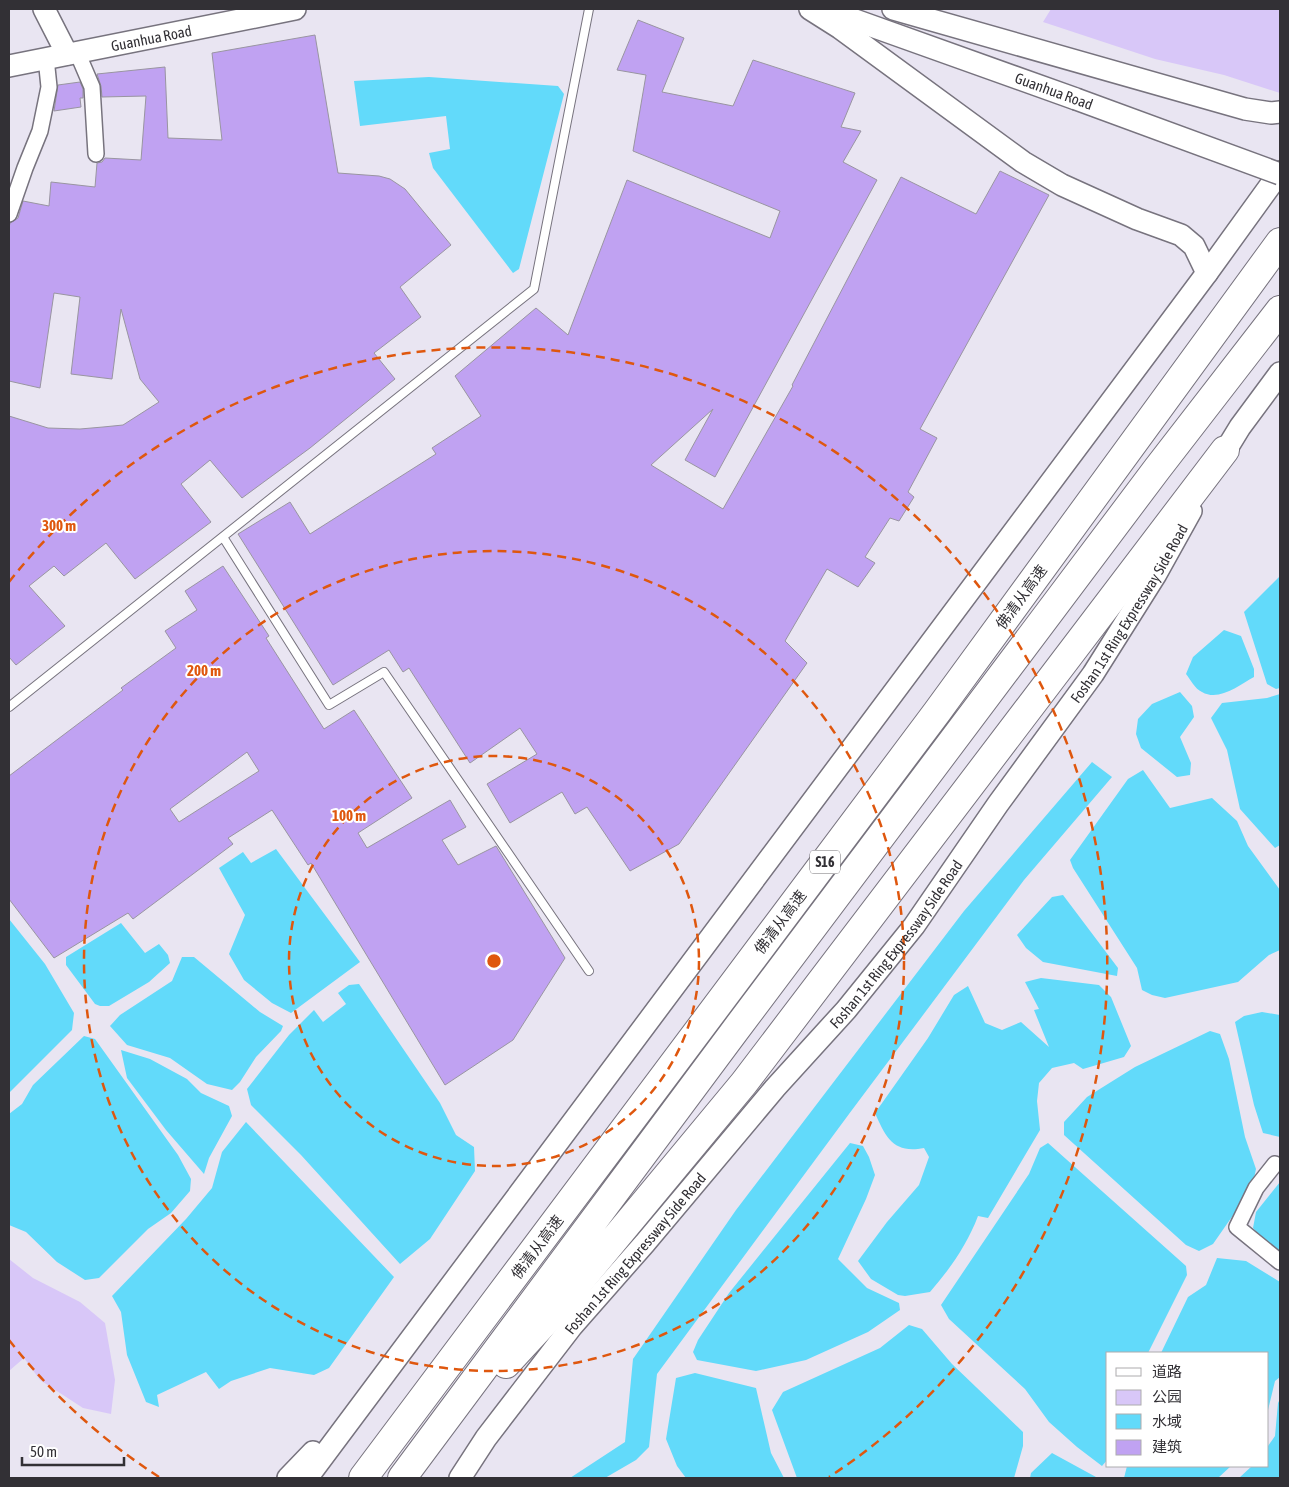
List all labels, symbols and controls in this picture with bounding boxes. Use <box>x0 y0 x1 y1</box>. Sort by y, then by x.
street label: Guanhua Road <box>109 21 193 54</box>
street label: Guanhua Road <box>1013 69 1095 113</box>
text: 300 m <box>42 517 76 534</box>
street label: Foshan 1st Ring Expressway Side Road <box>1067 521 1191 706</box>
street label: 佛清从高速 <box>992 562 1050 632</box>
text: 200 m <box>187 662 221 679</box>
text: 100 m <box>332 807 366 824</box>
road number: S16 <box>810 850 840 874</box>
street label: Foshan 1st Ring Expressway Side Road <box>826 857 965 1031</box>
street label: 佛清从高速 <box>751 887 809 957</box>
centre of rings <box>485 952 503 970</box>
street label: Foshan 1st Ring Expressway Side Road <box>561 1169 709 1337</box>
street label: 佛清从高速 <box>508 1212 566 1282</box>
legend <box>1106 1352 1269 1467</box>
text: 道路 <box>1152 1363 1182 1380</box>
text: 公园 <box>1152 1388 1182 1405</box>
text: 水域 <box>1152 1413 1182 1430</box>
scale bar <box>22 1434 125 1466</box>
text: 建筑 <box>1152 1438 1182 1455</box>
text: 50 m <box>30 1443 57 1460</box>

